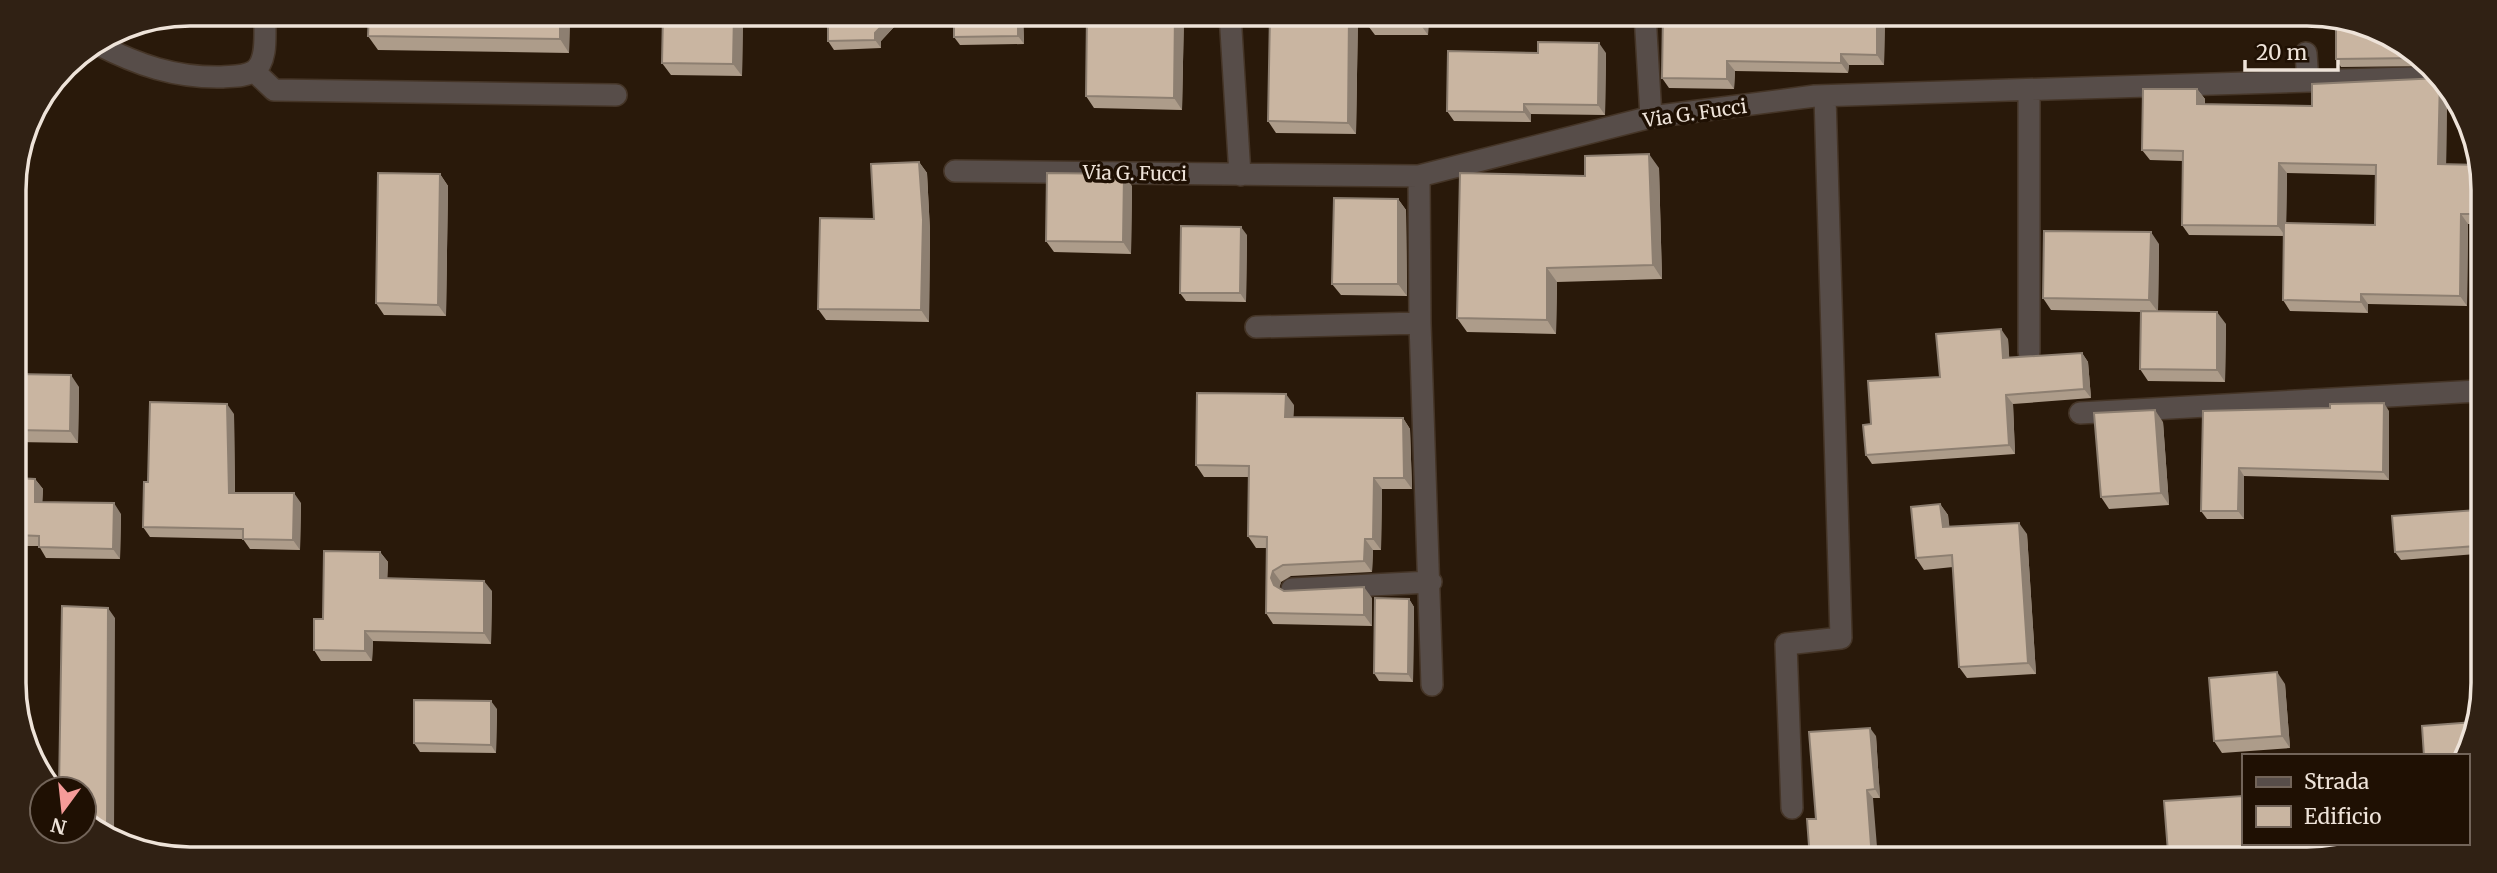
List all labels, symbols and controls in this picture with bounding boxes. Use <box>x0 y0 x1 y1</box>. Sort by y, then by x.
scale bar <box>2245 28 2338 72</box>
text: 20 m <box>2256 39 2308 66</box>
street label: Via G. Fucci <box>1641 94 1748 132</box>
street label: Via G. Fucci <box>1082 160 1187 186</box>
legend <box>2242 754 2469 845</box>
text: Strada <box>2304 768 2369 795</box>
north arrow <box>28 775 98 845</box>
text: Edificio <box>2304 803 2381 830</box>
text: N <box>48 813 69 840</box>

